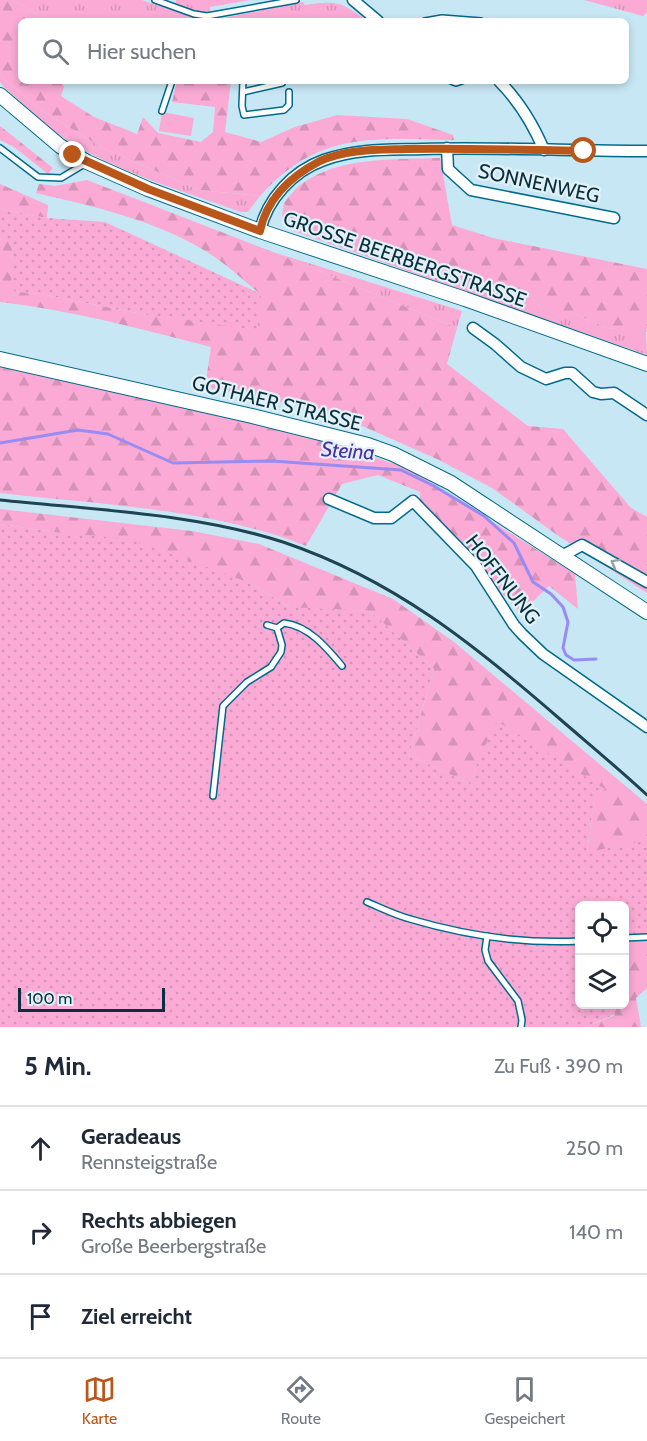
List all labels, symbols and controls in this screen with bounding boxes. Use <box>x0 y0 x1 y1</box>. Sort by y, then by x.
search box <box>18 18 629 84</box>
icon: search <box>39 35 72 68</box>
text: Hier suchen <box>87 38 196 65</box>
route start <box>570 137 596 163</box>
route end <box>59 141 85 167</box>
street label: SONNENWEG <box>476 158 602 208</box>
street label: GROSSE BEERBERGSTRASSE <box>280 206 530 312</box>
street label: GOTHAER STRASSE <box>190 370 364 436</box>
water label: Steina <box>320 436 376 465</box>
street label: HOFFNUNG <box>461 530 545 628</box>
one-way arrow <box>610 559 621 570</box>
map controls <box>575 901 629 1009</box>
button: locate <box>575 901 629 955</box>
button: layers <box>575 955 629 1009</box>
scale bar <box>18 985 165 1012</box>
text: 100 m <box>27 989 72 1008</box>
text: 5 Min. <box>24 1050 92 1082</box>
text: Zu Fuß · 390 m <box>494 1054 623 1078</box>
text: Geradeaus <box>81 1123 181 1150</box>
icon: ahead <box>24 1132 57 1165</box>
text: 250 m <box>566 1136 623 1160</box>
text: Rennsteigstraße <box>81 1150 217 1174</box>
text: Rechts abbiegen <box>81 1207 237 1234</box>
icon: right <box>24 1216 57 1249</box>
text: 140 m <box>569 1220 623 1244</box>
text: Große Beerbergstraße <box>81 1234 266 1258</box>
icon: arrive <box>24 1300 57 1333</box>
text: Ziel erreicht <box>81 1303 192 1330</box>
tab: Karte <box>82 1373 117 1428</box>
tab: Route <box>281 1373 321 1428</box>
tab: Gespeichert <box>485 1373 565 1428</box>

